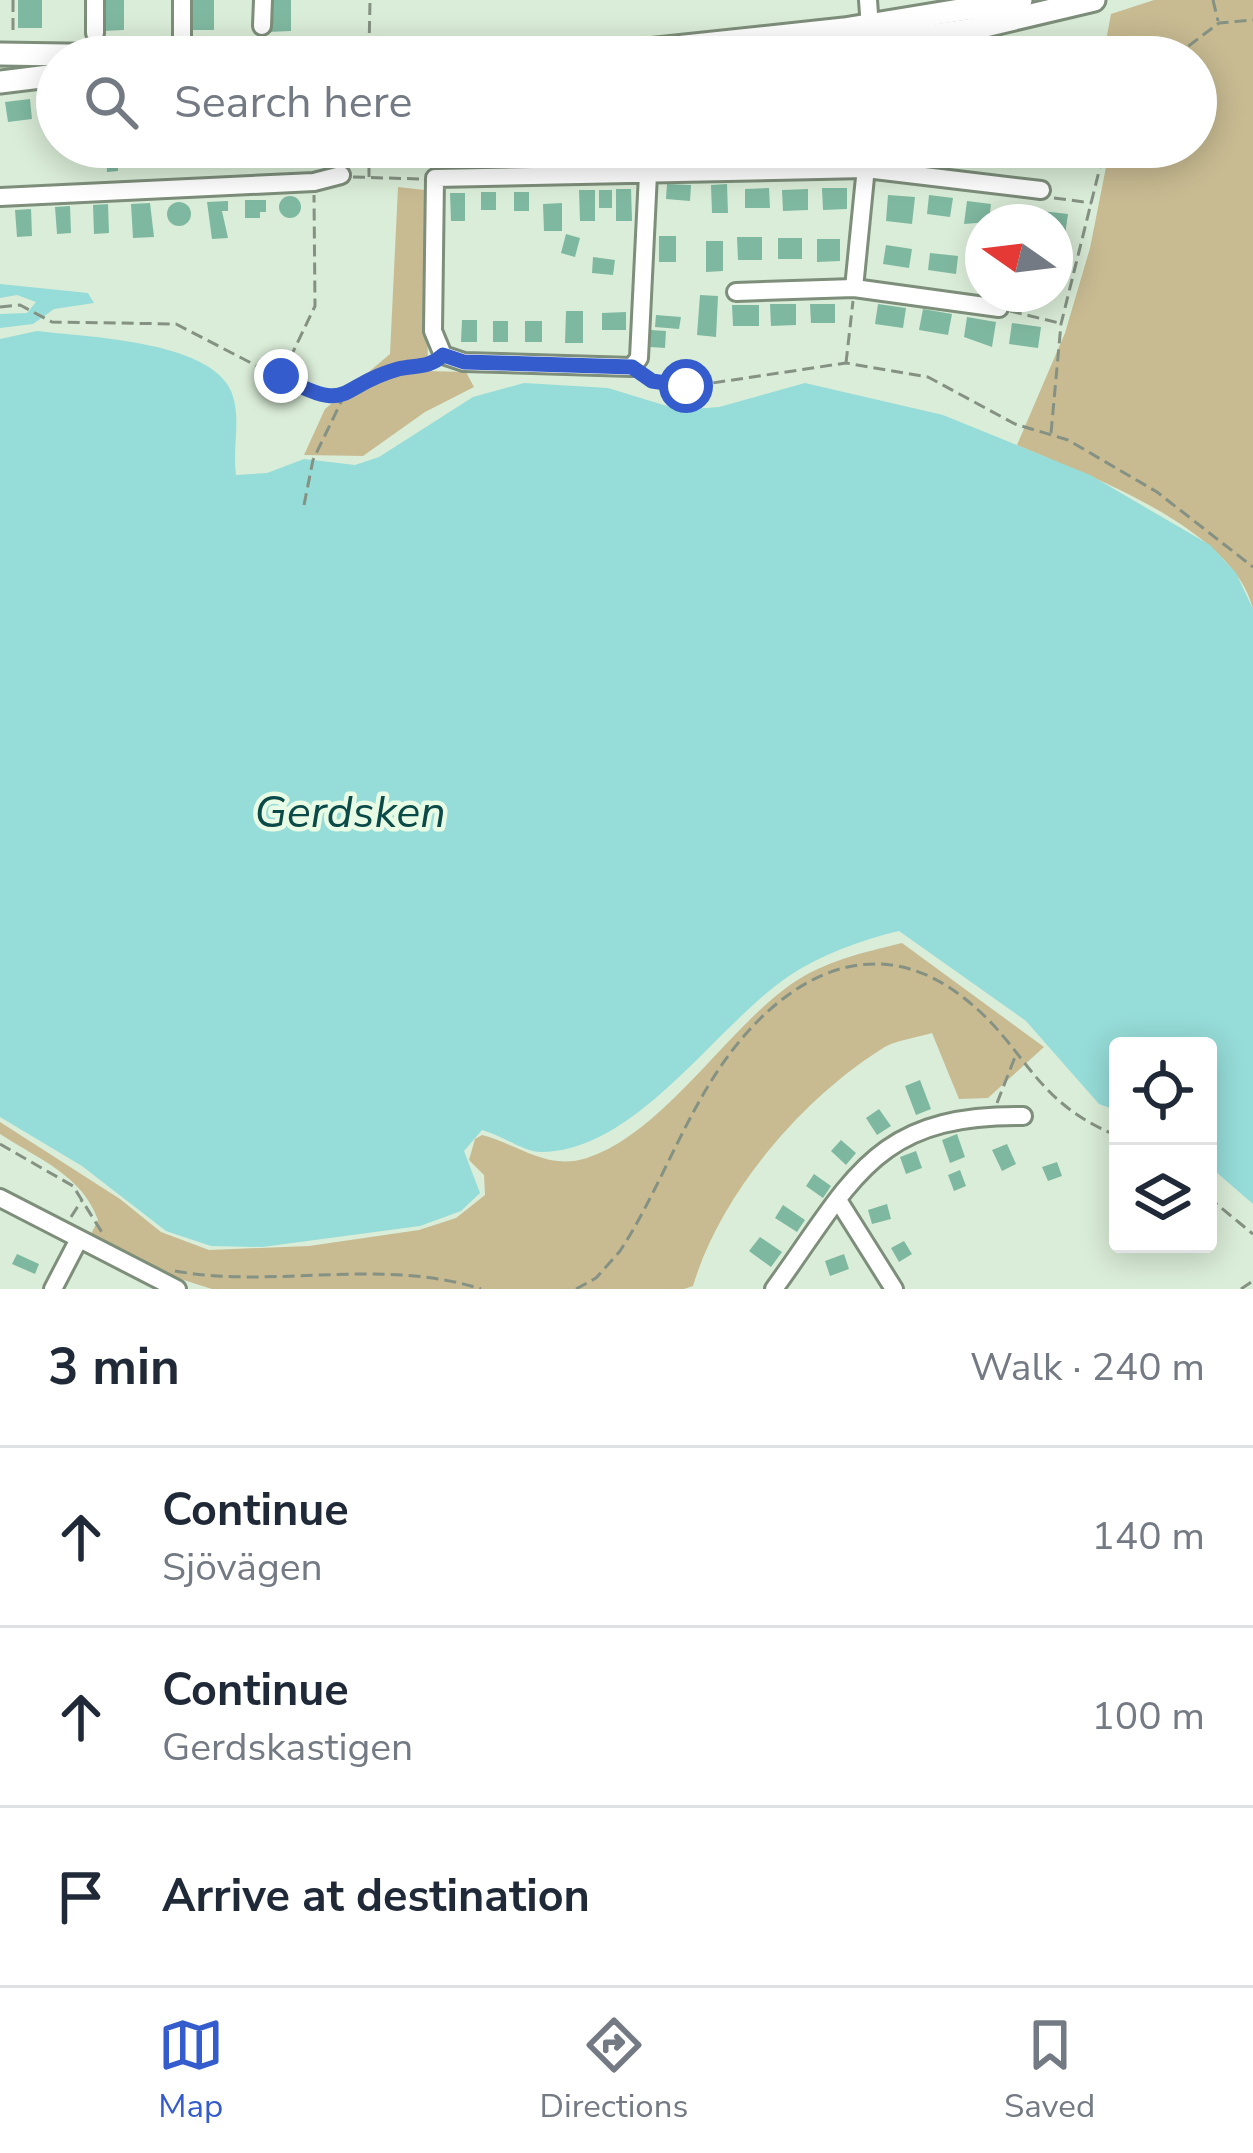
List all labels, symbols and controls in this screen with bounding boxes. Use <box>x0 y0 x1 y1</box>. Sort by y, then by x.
search box <box>36 36 1217 168</box>
icon: search <box>78 69 144 135</box>
text: Search here <box>174 72 413 133</box>
north arrow <box>965 204 1073 312</box>
route end <box>254 349 308 403</box>
route start <box>659 359 713 413</box>
water label: Gerdsken <box>254 782 446 843</box>
map controls <box>1109 1037 1217 1253</box>
button: locate <box>1109 1037 1217 1145</box>
button: layers <box>1109 1145 1217 1253</box>
text: 3 min <box>48 1332 180 1402</box>
text: Walk · 240 m <box>970 1341 1205 1394</box>
text: Continue <box>162 1480 349 1541</box>
icon: ahead <box>48 1504 114 1570</box>
text: 140 m <box>1091 1510 1205 1563</box>
text: Sjövägen <box>162 1541 323 1594</box>
text: Continue <box>162 1660 349 1721</box>
icon: ahead <box>48 1684 114 1750</box>
text: 100 m <box>1091 1690 1205 1743</box>
text: Gerdskastigen <box>162 1721 413 1774</box>
icon: arrive <box>48 1864 114 1930</box>
text: Arrive at destination <box>162 1866 590 1927</box>
tab: Map <box>158 2012 224 2129</box>
tab: Directions <box>540 2012 688 2129</box>
tab: Saved <box>1004 2012 1095 2129</box>

